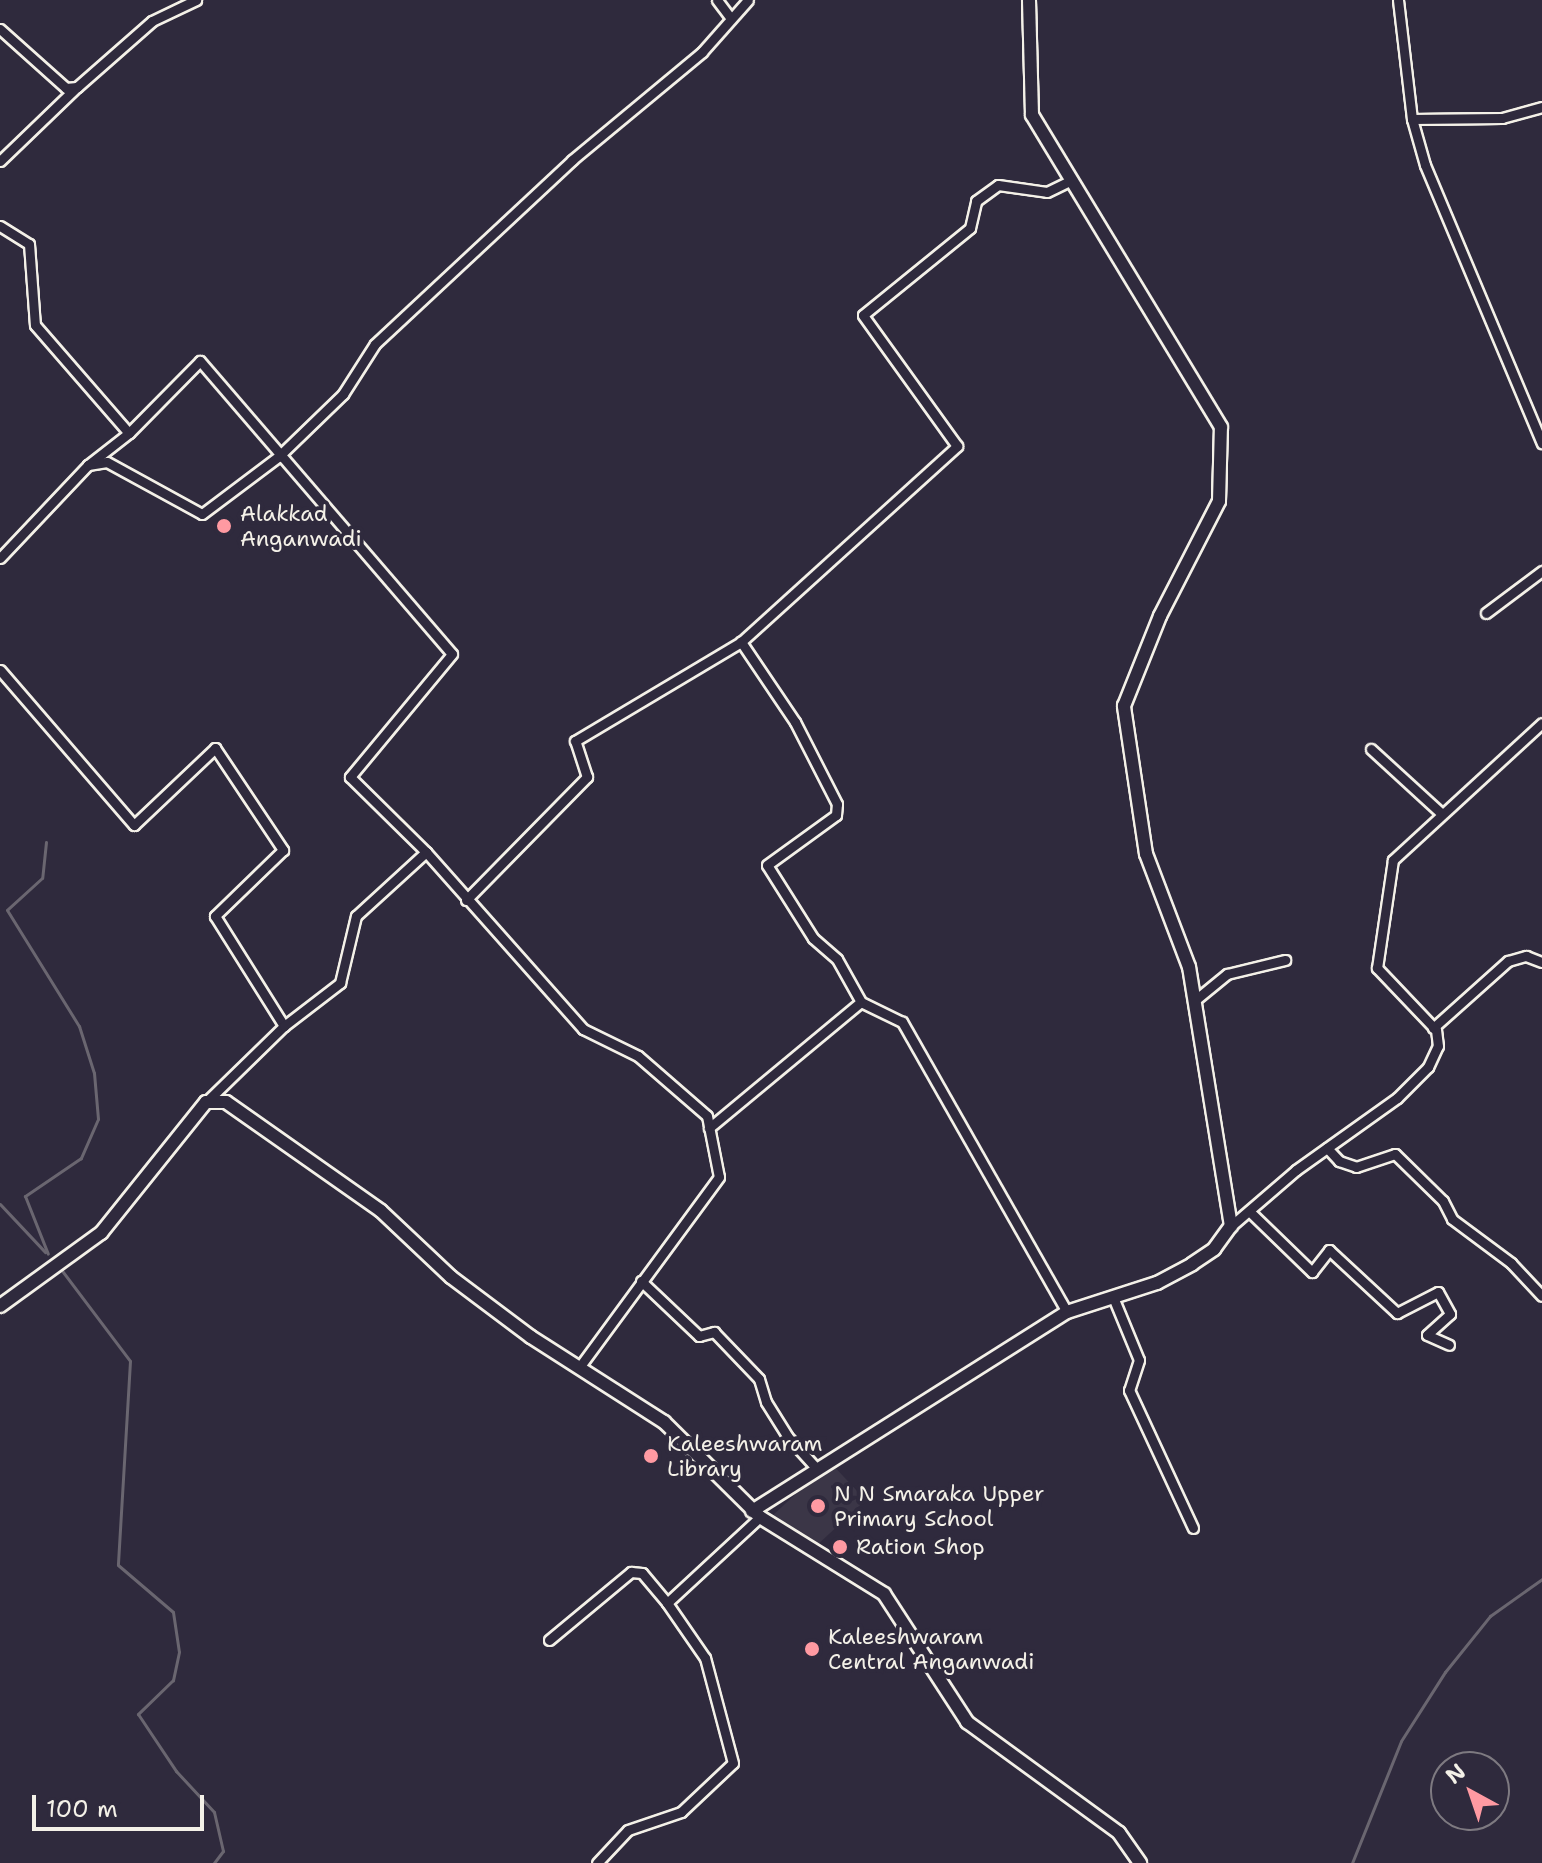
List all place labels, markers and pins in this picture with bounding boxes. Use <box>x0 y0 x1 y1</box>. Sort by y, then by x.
place label: Alakkad Anganwadi <box>240 500 362 552</box>
marker: Alakkad Anganwadi <box>215 517 233 535</box>
place label: Kaleeshwaram Library <box>667 1430 823 1482</box>
marker: Kaleeshwaram Library <box>642 1447 660 1465</box>
place label: N N Smaraka Upper Primary School <box>834 1480 1044 1532</box>
marker: N N Smaraka Upper Primary School <box>809 1497 827 1515</box>
place label: Ration Shop <box>856 1534 985 1560</box>
marker: Ration Shop <box>831 1538 849 1556</box>
place label: Kaleeshwaram Central Anganwadi <box>828 1623 1034 1674</box>
marker: Kaleeshwaram Central Anganwadi <box>803 1640 821 1658</box>

